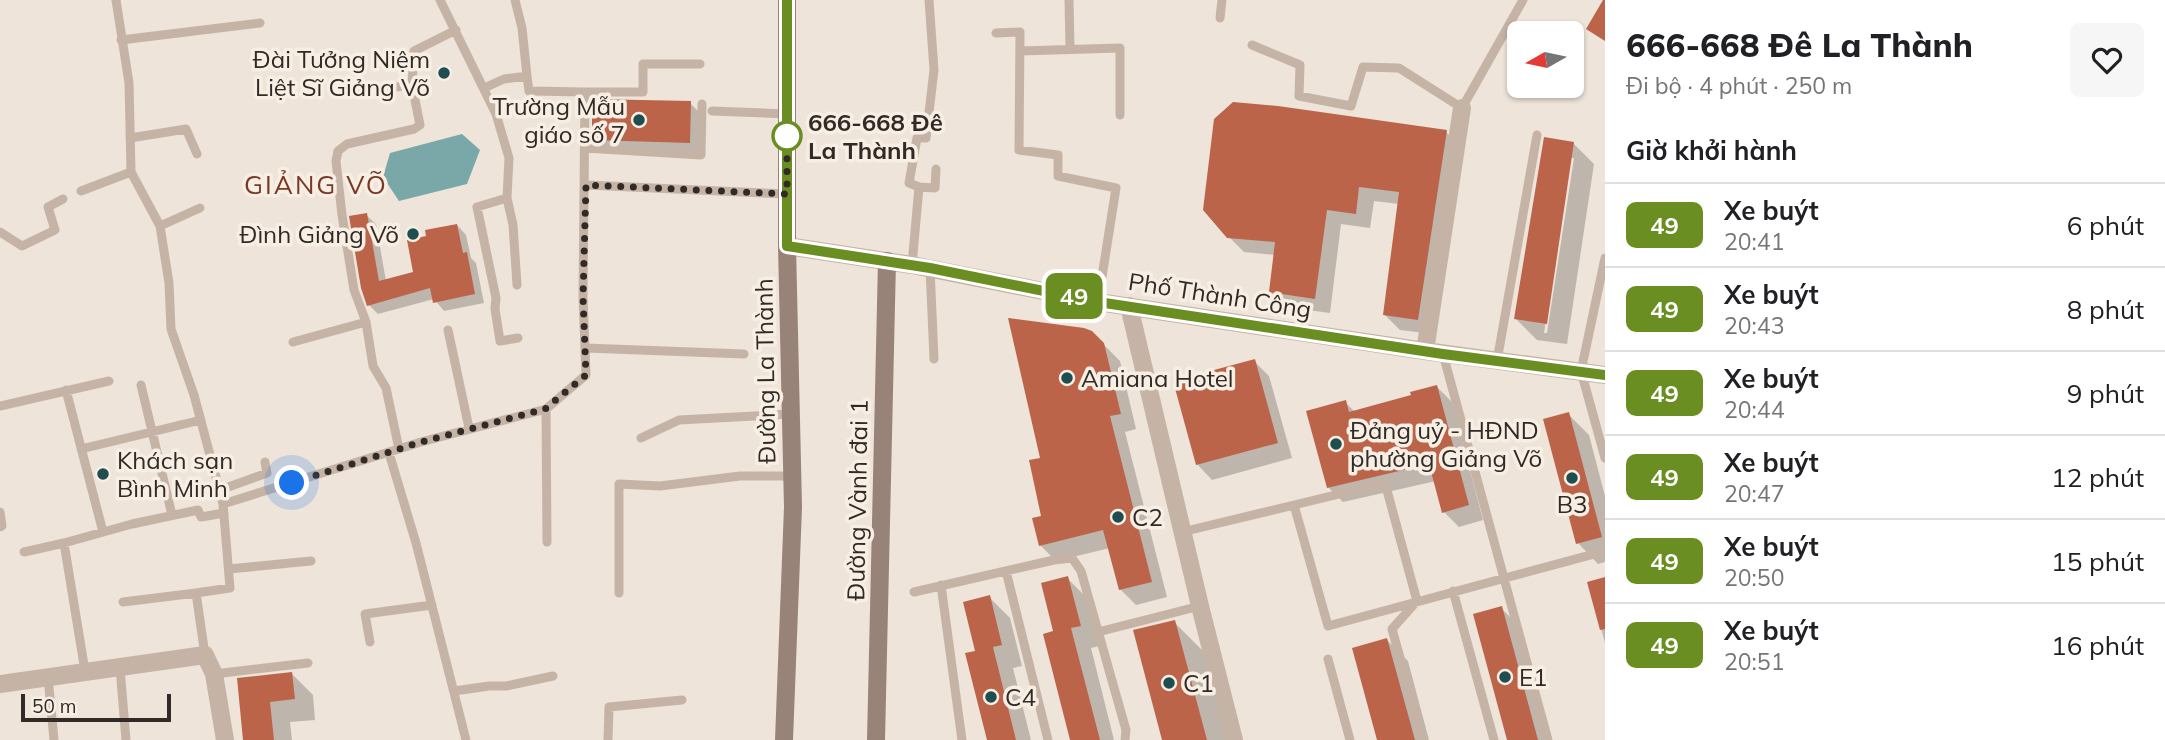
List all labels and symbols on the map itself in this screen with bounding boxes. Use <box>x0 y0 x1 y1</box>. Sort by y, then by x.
north arrow <box>1507 21 1584 98</box>
place label: Đài Tưởng Niệm Liệt Sĩ Giảng Võ <box>253 44 430 102</box>
marker: Đài Tưởng Niệm Liệt Sĩ Giảng Võ <box>436 65 452 81</box>
place label: Trường Mẫu giáo số 7 <box>492 91 625 149</box>
place label: 666-668 Đê La Thành <box>808 107 943 165</box>
marker: Trường Mẫu giáo số 7 <box>631 112 647 128</box>
marker: 666-668 Đê La Thành <box>772 121 802 151</box>
district label: GIẢNG VÕ <box>244 168 388 201</box>
place label: Đình Giảng Võ <box>239 219 399 249</box>
marker: Đình Giảng Võ <box>405 226 421 242</box>
street label: Phố Thành Công <box>1126 266 1314 324</box>
line badge: 49 <box>1042 273 1106 319</box>
street label: Đường La Thành <box>748 278 782 464</box>
place label: Amiana Hotel <box>1081 363 1234 393</box>
marker: Amiana Hotel <box>1059 370 1075 386</box>
street label: Đường Vành đai 1 <box>840 399 874 601</box>
place label: Đảng uỷ - HĐND phường Giảng Võ <box>1350 415 1542 473</box>
marker: Đảng uỷ - HĐND phường Giảng Võ <box>1328 436 1344 452</box>
place label: Khách sạn Bình Minh <box>117 445 233 503</box>
your location <box>274 465 309 500</box>
marker: Khách sạn Bình Minh <box>95 466 111 482</box>
marker: B3 <box>1564 470 1580 486</box>
place label: B3 <box>1557 489 1587 519</box>
place label: C2 <box>1132 502 1163 532</box>
marker: C2 <box>1110 509 1126 525</box>
place label: E1 <box>1519 662 1548 692</box>
place label: C1 <box>1183 668 1214 698</box>
marker: E1 <box>1497 669 1513 685</box>
marker: C1 <box>1161 675 1177 691</box>
place label: C4 <box>1005 682 1036 712</box>
marker: C4 <box>983 689 999 705</box>
scale bar <box>21 691 172 723</box>

